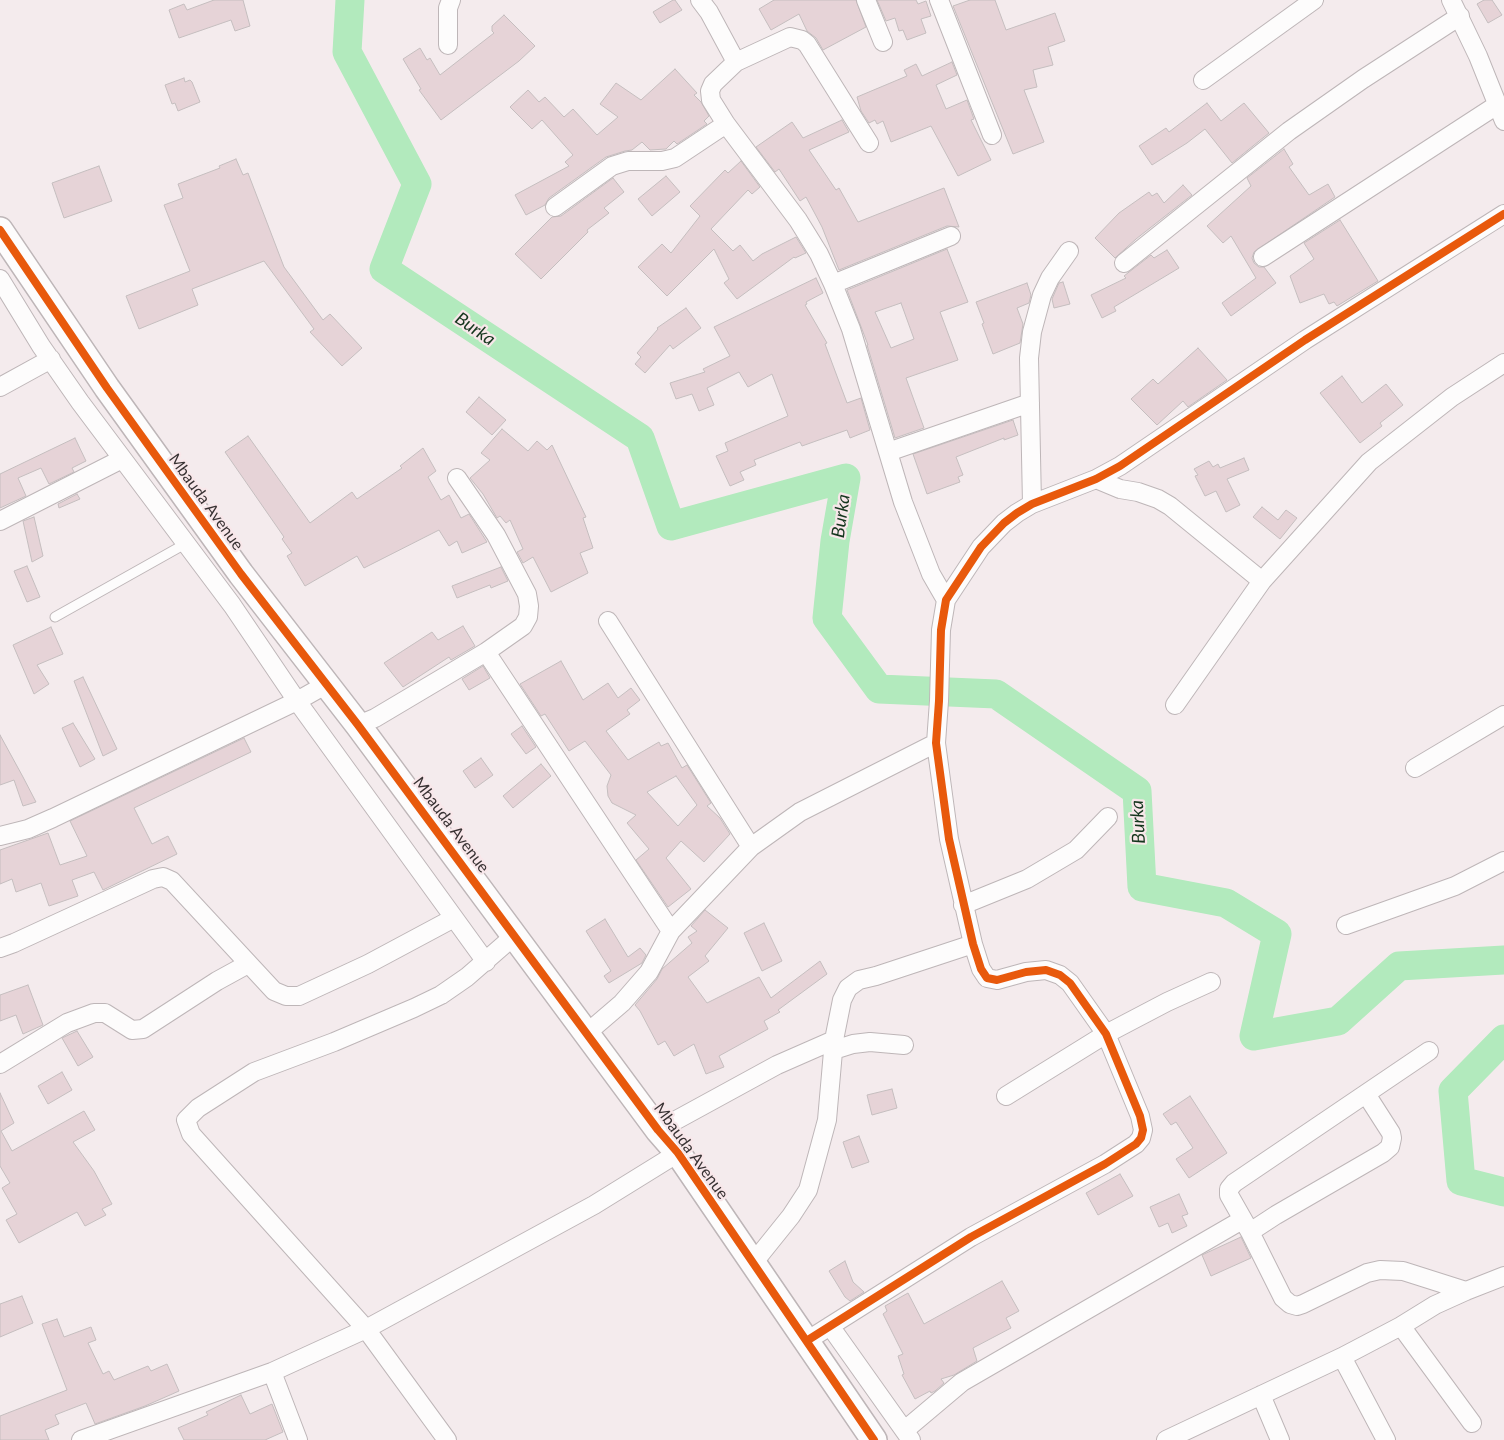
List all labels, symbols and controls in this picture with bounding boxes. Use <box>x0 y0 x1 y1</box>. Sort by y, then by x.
water label: Burka <box>451 308 499 350</box>
street label: Mbauda Avenue <box>165 450 247 554</box>
water label: Burka <box>827 493 855 539</box>
street label: Mbauda Avenue <box>409 773 493 877</box>
water label: Burka <box>1126 800 1150 844</box>
street label: Mbauda Avenue <box>650 1099 732 1203</box>

